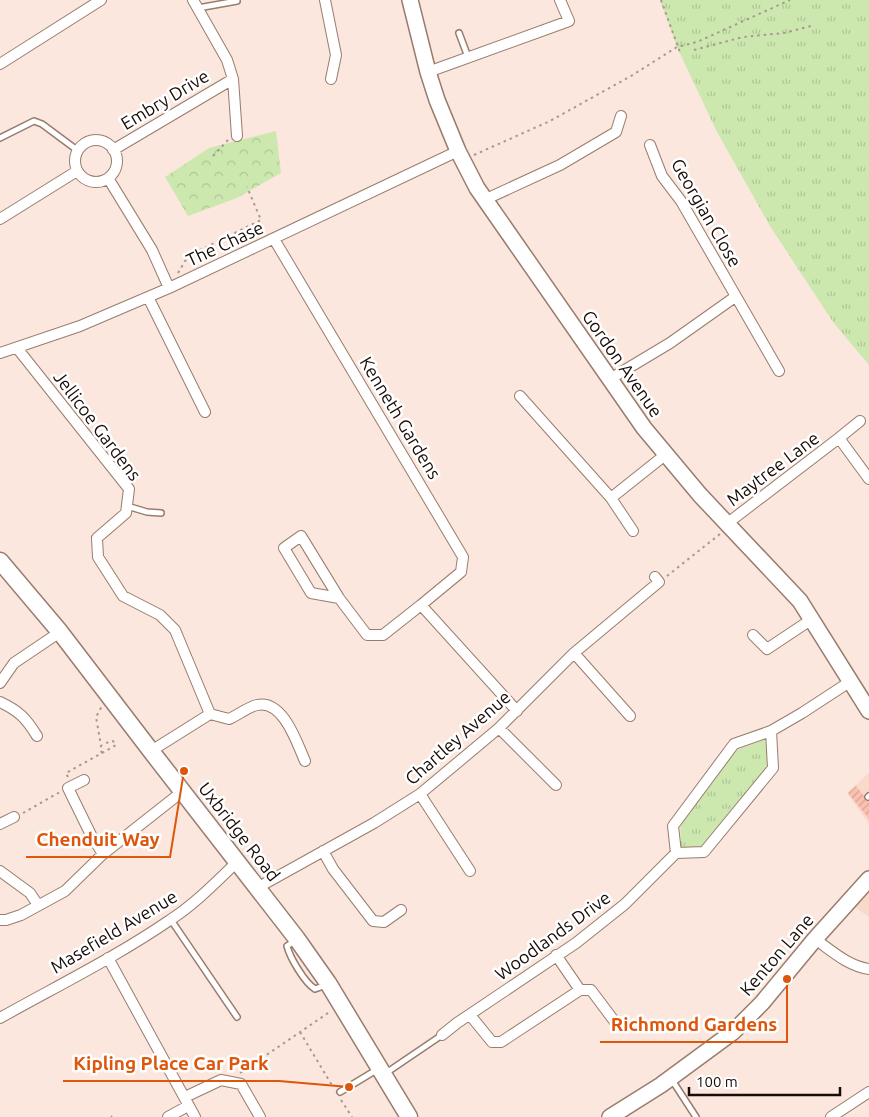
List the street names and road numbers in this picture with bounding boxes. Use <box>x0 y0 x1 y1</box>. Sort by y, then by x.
street label: Embry Drive <box>117 65 212 133</box>
street label: Georgian Close <box>668 155 746 270</box>
street label: The Chase <box>183 217 266 270</box>
street label: Gordon Avenue <box>579 306 667 421</box>
street label: Kenneth Gardens <box>356 353 445 482</box>
street label: Jellicoe Gardens <box>50 367 146 484</box>
street label: Maytree Lane <box>722 427 822 509</box>
street label: Chartley Avenue <box>401 686 514 788</box>
street label: Uxbridge Road <box>195 778 284 885</box>
street label: Masefield Avenue <box>47 886 180 977</box>
street label: Woodlands Drive <box>491 887 614 984</box>
street label: Kenton Lane <box>735 909 817 999</box>

